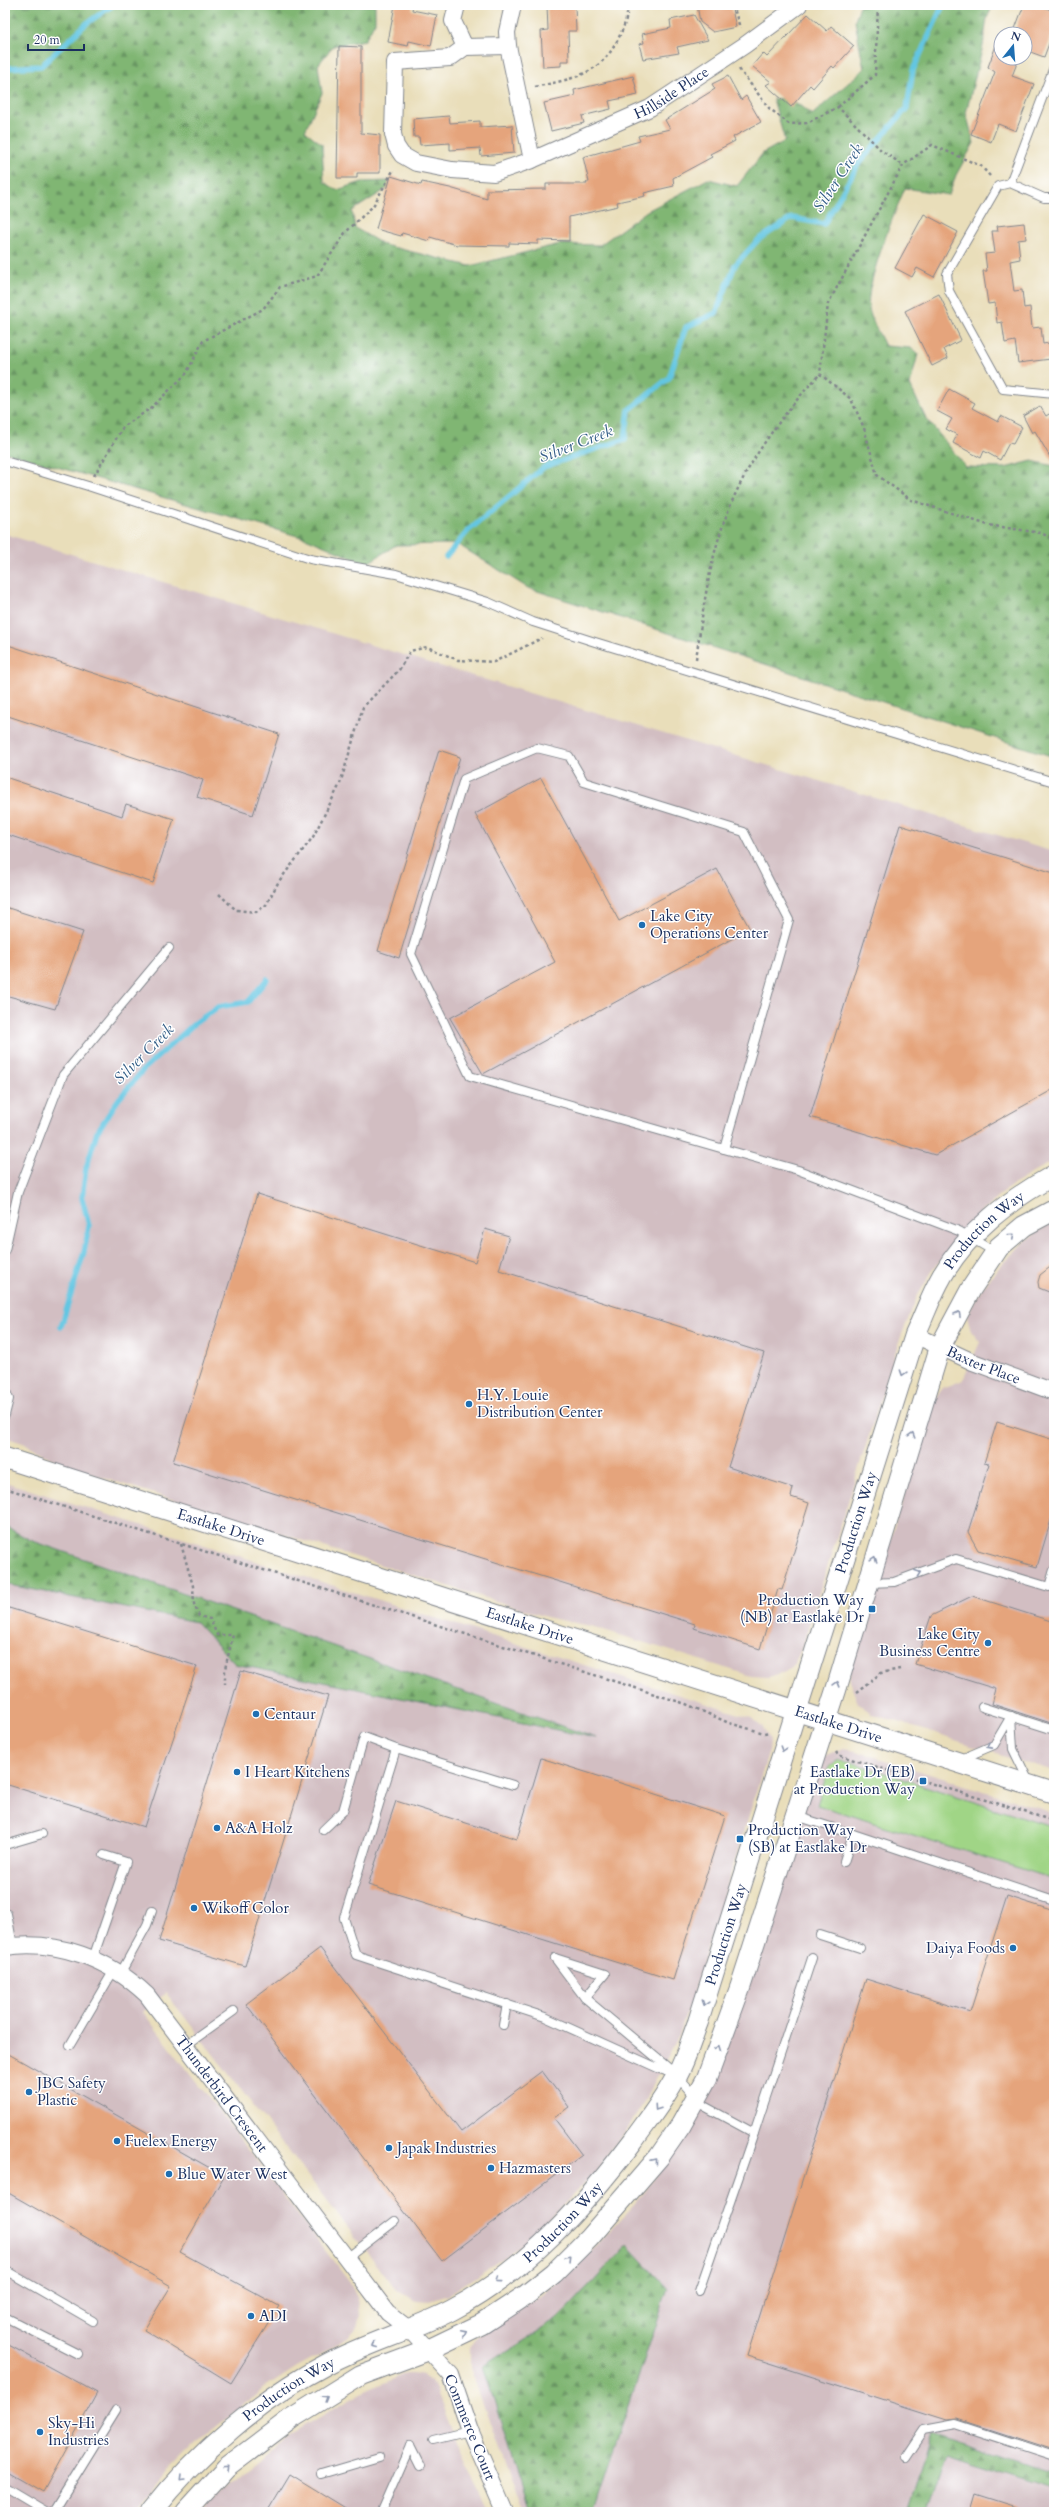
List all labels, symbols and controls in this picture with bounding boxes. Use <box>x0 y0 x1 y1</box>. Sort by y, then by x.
scale bar <box>28 26 84 52</box>
north arrow <box>993 26 1033 66</box>
text: N <box>1009 28 1023 46</box>
text: 20 m <box>34 32 61 48</box>
street label: Hillside Place <box>631 62 713 124</box>
water label: Silver Creek <box>808 139 868 217</box>
water label: Silver Creek <box>536 420 616 468</box>
place label: Lake City Operations Center <box>650 906 769 943</box>
marker: Lake City Operations Center <box>637 920 647 930</box>
water label: Silver Creek <box>109 1019 179 1089</box>
street label: Production Way <box>939 1186 1028 1273</box>
one-way arrow <box>1007 1234 1014 1241</box>
one-way arrow <box>953 1311 960 1318</box>
street label: Baxter Place <box>943 1341 1024 1389</box>
one-way arrow <box>899 1369 908 1376</box>
place label: H.Y. Louie Distribution Center <box>477 1385 603 1422</box>
marker: H.Y. Louie Distribution Center <box>464 1399 474 1409</box>
one-way arrow <box>907 1432 916 1439</box>
street label: Production Way <box>830 1469 881 1576</box>
street label: Eastlake Drive <box>175 1504 268 1550</box>
one-way arrow <box>869 1556 878 1563</box>
one-way arrow <box>914 1570 921 1578</box>
place label: Production Way (NB) at Eastlake Dr <box>740 1590 865 1627</box>
street label: Eastlake Drive <box>483 1602 576 1649</box>
marker: Production Way (NB) at Eastlake Dr <box>867 1604 877 1614</box>
place label: Lake City Business Centre <box>879 1624 980 1661</box>
marker: Lake City Business Centre <box>983 1638 993 1648</box>
one-way arrow <box>832 1681 841 1688</box>
street label: Eastlake Drive <box>792 1701 885 1748</box>
place label: Centaur <box>264 1704 316 1724</box>
marker: Centaur <box>251 1709 261 1719</box>
one-way arrow <box>986 1741 993 1749</box>
one-way arrow <box>779 1745 788 1752</box>
place label: I Heart Kitchens <box>245 1762 350 1782</box>
place label: Eastlake Dr (EB) at Production Way <box>794 1762 915 1799</box>
marker: I Heart Kitchens <box>232 1767 242 1777</box>
marker: Eastlake Dr (EB) at Production Way <box>918 1776 928 1786</box>
place label: A&A Holz <box>225 1818 293 1838</box>
place label: Production Way (SB) at Eastlake Dr <box>748 1820 867 1857</box>
marker: A&A Holz <box>212 1823 222 1833</box>
marker: Production Way (SB) at Eastlake Dr <box>735 1834 745 1844</box>
street label: Production Way <box>700 1881 751 1988</box>
place label: Wikoff Color <box>201 1898 289 1918</box>
marker: Wikoff Color <box>189 1903 199 1913</box>
place label: Daiya Foods <box>926 1938 1005 1958</box>
marker: Daiya Foods <box>1008 1943 1018 1953</box>
one-way arrow <box>701 1999 709 2006</box>
street label: Thunderbird Crescent <box>171 2031 273 2157</box>
one-way arrow <box>713 2045 721 2052</box>
place label: JBC Safety Plastic <box>35 2073 106 2110</box>
marker: JBC Safety Plastic <box>24 2087 34 2097</box>
one-way arrow <box>654 2104 662 2111</box>
place label: Fuelex Energy <box>125 2131 217 2151</box>
marker: Fuelex Energy <box>112 2136 122 2146</box>
place label: Japak Industries <box>395 2138 496 2158</box>
marker: Japak Industries <box>384 2143 394 2153</box>
place label: Hazmasters <box>499 2158 571 2178</box>
one-way arrow <box>651 2159 658 2166</box>
marker: Hazmasters <box>486 2163 496 2173</box>
place label: Blue Water West <box>177 2164 288 2184</box>
marker: Blue Water West <box>164 2169 174 2179</box>
street label: Production Way <box>519 2177 607 2267</box>
one-way arrow <box>564 2255 572 2263</box>
one-way arrow <box>495 2276 502 2283</box>
place label: ADI <box>259 2306 287 2326</box>
marker: ADI <box>246 2311 256 2321</box>
one-way arrow <box>459 2330 467 2338</box>
one-way arrow <box>370 2340 377 2348</box>
street label: Production Way <box>238 2352 338 2426</box>
street label: Commerce Court <box>440 2371 501 2483</box>
one-way arrow <box>321 2395 328 2402</box>
place label: Sky-Hi Industries <box>48 2413 109 2450</box>
marker: Sky-Hi Industries <box>35 2427 45 2437</box>
one-way arrow <box>221 2465 229 2473</box>
one-way arrow <box>179 2473 187 2481</box>

